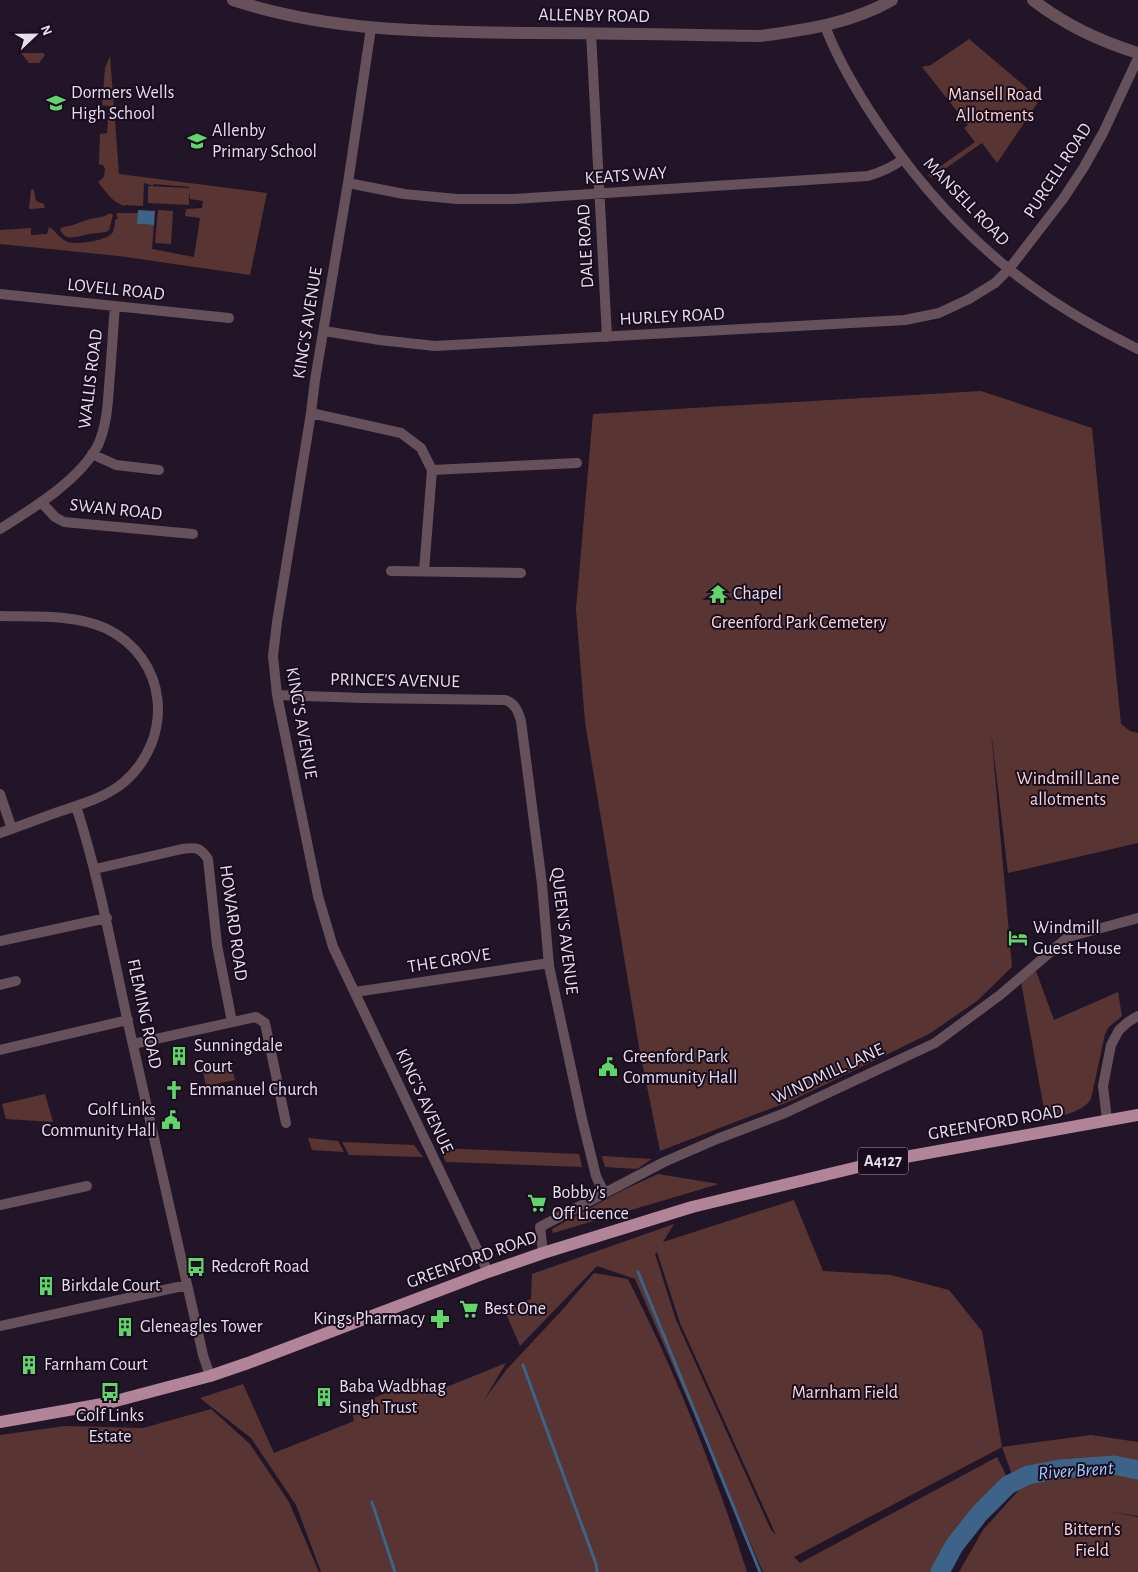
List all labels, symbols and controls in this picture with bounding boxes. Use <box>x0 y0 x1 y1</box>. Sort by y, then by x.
street label: ALLENBY ROAD <box>538 6 650 26</box>
north arrow <box>10 10 60 60</box>
text: N <box>38 23 54 38</box>
place label: Dormers Wells High School <box>71 84 174 123</box>
park label: Mansell Road Allotments <box>948 86 1042 125</box>
school or university icon: Dormers Wells High School <box>45 92 67 114</box>
street label: PURCELL ROAD <box>1021 120 1095 222</box>
place label: Allenby Primary School <box>212 122 317 161</box>
school or university icon: Allenby Primary School <box>186 130 208 152</box>
street label: MANSELL ROAD <box>920 154 1012 250</box>
street label: KEATS WAY <box>584 164 668 188</box>
street label: DALE ROAD <box>575 204 597 288</box>
street label: KING'S AVENUE <box>290 265 326 380</box>
street label: LOVELL ROAD <box>66 276 166 304</box>
street label: HURLEY ROAD <box>619 305 725 329</box>
street label: WALLIS ROAD <box>76 328 106 430</box>
street label: SWAN ROAD <box>69 496 163 524</box>
temple icon: Chapel <box>707 583 729 605</box>
place label: Chapel <box>733 585 782 603</box>
park label: Greenford Park Cemetery <box>711 614 887 632</box>
street label: KING'S AVENUE <box>282 666 320 781</box>
street label: PRINCE'S AVENUE <box>330 671 460 691</box>
park label: Windmill Lane allotments <box>1017 770 1119 809</box>
street label: HOWARD ROAD <box>216 864 250 982</box>
street label: QUEEN'S AVENUE <box>547 866 581 996</box>
place label: Windmill Guest House <box>1033 919 1121 958</box>
hotel icon: Windmill Guest House <box>1007 927 1029 949</box>
street label: THE GROVE <box>406 946 492 976</box>
street label: FLEMING ROAD <box>124 957 164 1071</box>
place label: Sunningdale Court <box>194 1037 283 1076</box>
street label: WINDMILL LANE <box>770 1040 887 1108</box>
building icon: Sunningdale Court <box>168 1045 190 1067</box>
street label: KING'S AVENUE <box>392 1046 456 1156</box>
place label: Greenford Park Community Hall <box>623 1048 737 1087</box>
public building icon: Greenford Park Community Hall <box>597 1056 619 1078</box>
church icon: Emmanuel Church <box>163 1079 185 1101</box>
place label: Emmanuel Church <box>189 1081 318 1099</box>
place label: Golf Links Community Hall <box>42 1101 156 1140</box>
street label: GREENFORD ROAD <box>927 1102 1065 1144</box>
public building icon: Golf Links Community Hall <box>160 1109 182 1131</box>
road number: A4127 <box>858 1148 908 1174</box>
place label: Bobby's Off Licence <box>552 1184 629 1223</box>
supermarket icon: Bobby's Off Licence <box>526 1192 548 1214</box>
street label: GREENFORD ROAD <box>404 1228 540 1292</box>
bus stop icon: Redcroft Road <box>185 1256 207 1278</box>
place label: Redcroft Road <box>211 1258 309 1276</box>
building icon: Birkdale Court <box>35 1275 57 1297</box>
place label: Birkdale Court <box>61 1277 161 1295</box>
supermarket icon: Best One <box>458 1298 480 1320</box>
place label: Best One <box>484 1300 546 1318</box>
pharmacy icon: Kings Pharmacy <box>429 1308 451 1330</box>
place label: Kings Pharmacy <box>313 1310 425 1328</box>
building icon: Gleneagles Tower <box>114 1316 136 1338</box>
place label: Gleneagles Tower <box>140 1318 263 1336</box>
building icon: Farnham Court <box>18 1354 40 1376</box>
place label: Farnham Court <box>44 1356 148 1374</box>
place label: Baba Wadbhag Singh Trust <box>339 1378 446 1417</box>
bus stop icon: Golf Links Estate <box>99 1381 121 1403</box>
park label: Marnham Field <box>792 1384 898 1402</box>
building icon: Baba Wadbhag Singh Trust <box>313 1386 335 1408</box>
place label: Golf Links Estate <box>76 1407 144 1446</box>
water label: River Brent <box>1038 1459 1115 1483</box>
park label: Bittern's Field <box>1063 1521 1121 1560</box>

